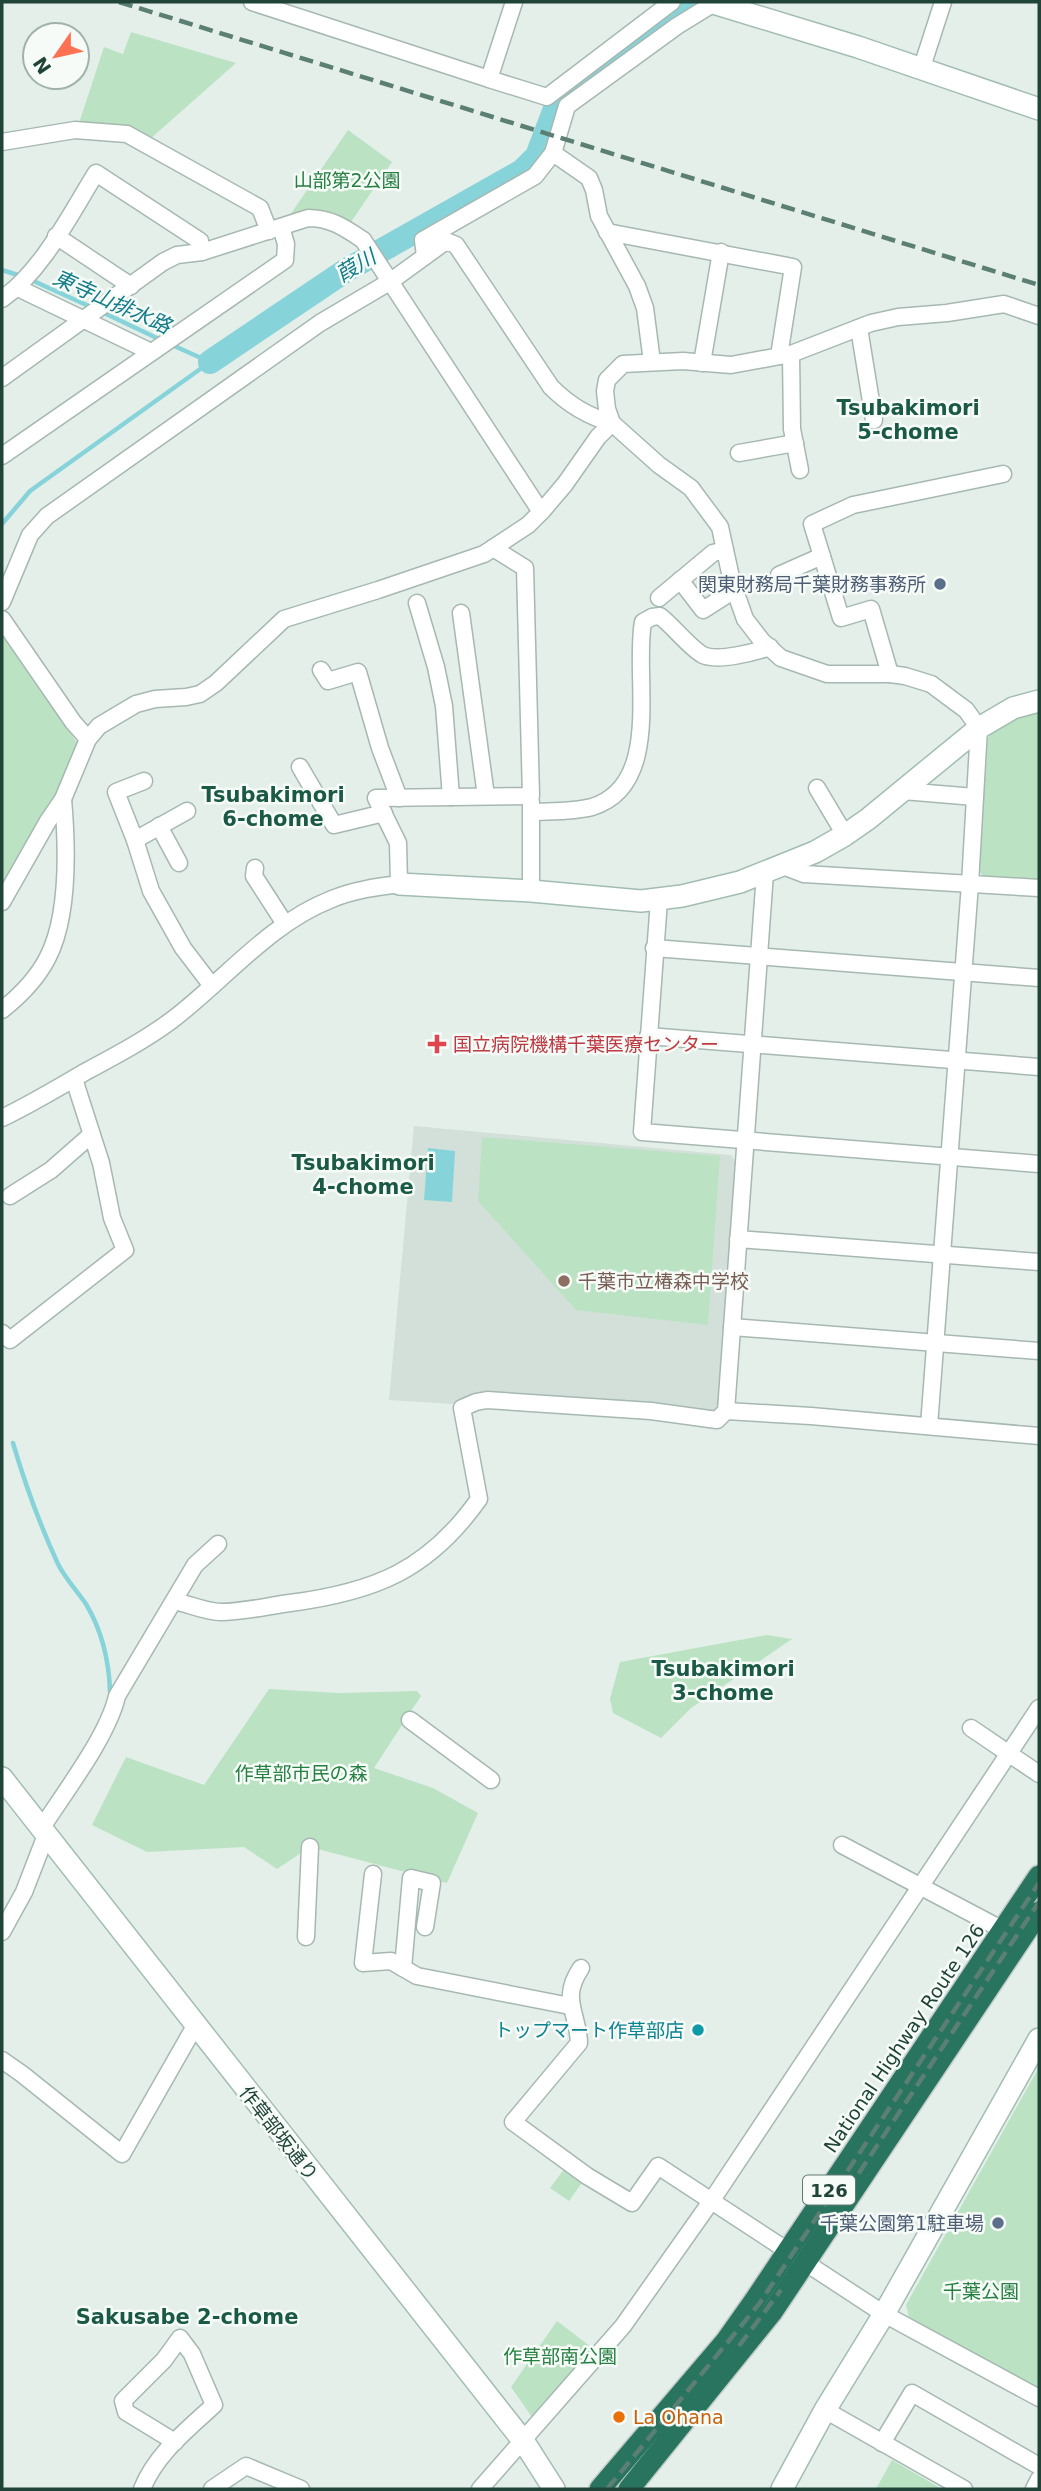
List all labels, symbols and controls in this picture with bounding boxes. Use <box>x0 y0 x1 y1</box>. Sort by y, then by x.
north arrow <box>21 21 91 91</box>
text: N <box>28 53 55 78</box>
park label: 山部第2公園 <box>293 169 401 191</box>
water label: 葭川 <box>332 244 382 287</box>
water label: 東寺山排水路 <box>50 265 176 339</box>
district label: Tsubakimori 5-chome <box>836 396 980 444</box>
place label: 関東財務局千葉財務事務所 <box>698 573 926 595</box>
marker: 関東財務局千葉財務事務所 <box>932 576 948 592</box>
district label: Tsubakimori 6-chome <box>201 783 345 831</box>
place label: 国立病院機構千葉医療センター <box>453 1033 719 1055</box>
marker: 国立病院機構千葉医療センター <box>427 1034 447 1054</box>
district label: Tsubakimori 4-chome <box>291 1151 435 1199</box>
place label: 千葉市立椿森中学校 <box>578 1270 749 1292</box>
marker: 千葉市立椿森中学校 <box>556 1273 572 1289</box>
district label: Tsubakimori 3-chome <box>651 1657 795 1705</box>
park label: 作草部市民の森 <box>234 1762 368 1784</box>
street label: National Highway Route 126 <box>819 1920 989 2156</box>
place label: トップマート作草部店 <box>494 2019 684 2041</box>
marker: トップマート作草部店 <box>690 2022 706 2038</box>
street label: 作草部坂通り <box>235 2081 323 2185</box>
road number: 126 <box>803 2176 855 2204</box>
place label: 千葉公園第1駐車場 <box>820 2212 984 2234</box>
marker: 千葉公園第1駐車場 <box>990 2215 1006 2231</box>
park label: 千葉公園 <box>943 2280 1019 2302</box>
district label: Sakusabe 2-chome <box>76 2305 298 2329</box>
park label: 作草部南公園 <box>503 2345 617 2367</box>
place label: La Ohana <box>633 2406 724 2428</box>
marker: La Ohana <box>611 2409 627 2425</box>

